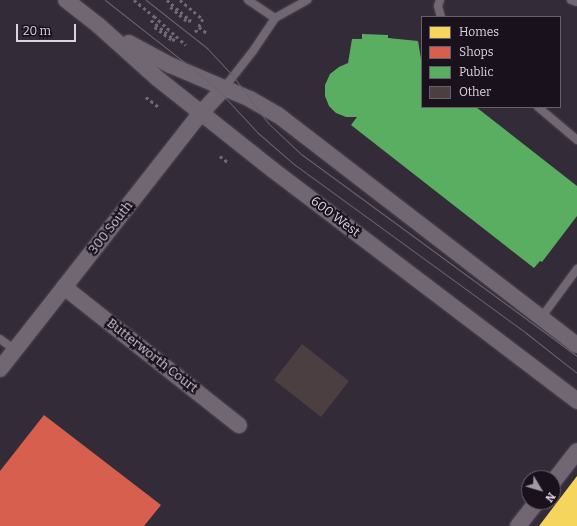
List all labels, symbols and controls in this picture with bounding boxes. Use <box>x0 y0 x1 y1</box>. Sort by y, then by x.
scale bar <box>18 16 78 42</box>
legend <box>421 16 561 108</box>
text: 20 m <box>23 24 51 38</box>
text: Homes <box>459 25 499 39</box>
text: Shops <box>459 45 493 59</box>
text: Public <box>459 65 494 79</box>
text: Other <box>459 85 491 99</box>
street label: 600 West <box>307 194 363 240</box>
street label: 300 South <box>86 199 136 257</box>
street label: Butterworth Court <box>103 316 201 396</box>
north arrow <box>521 470 561 510</box>
text: N <box>542 490 558 504</box>

